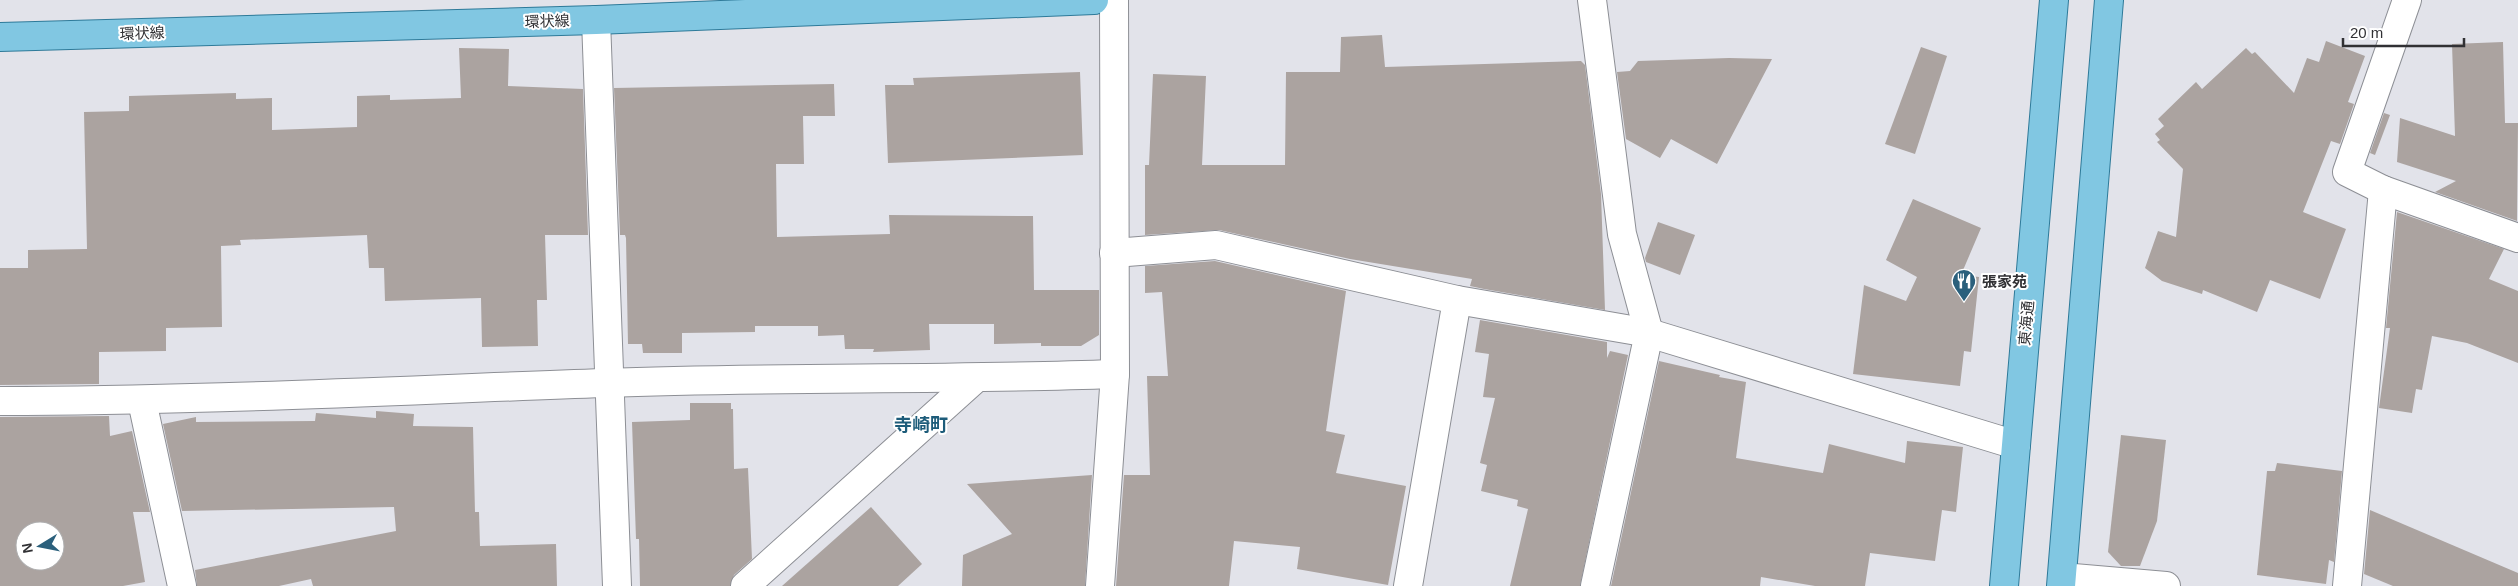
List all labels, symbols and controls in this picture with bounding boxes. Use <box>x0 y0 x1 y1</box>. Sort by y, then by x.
street label: 環状線 <box>524 12 570 30</box>
scale bar <box>2343 15 2464 47</box>
street label: 環状線 <box>119 24 165 42</box>
text: 20 m <box>2350 24 2383 41</box>
restaurant icon: 張家苑 <box>1951 268 1977 302</box>
place label: 張家苑 <box>1982 273 2027 290</box>
street label: 東海通 <box>2016 300 2036 346</box>
district label: 寺崎町 <box>894 415 948 435</box>
north arrow <box>15 521 65 571</box>
text: N <box>18 542 36 555</box>

